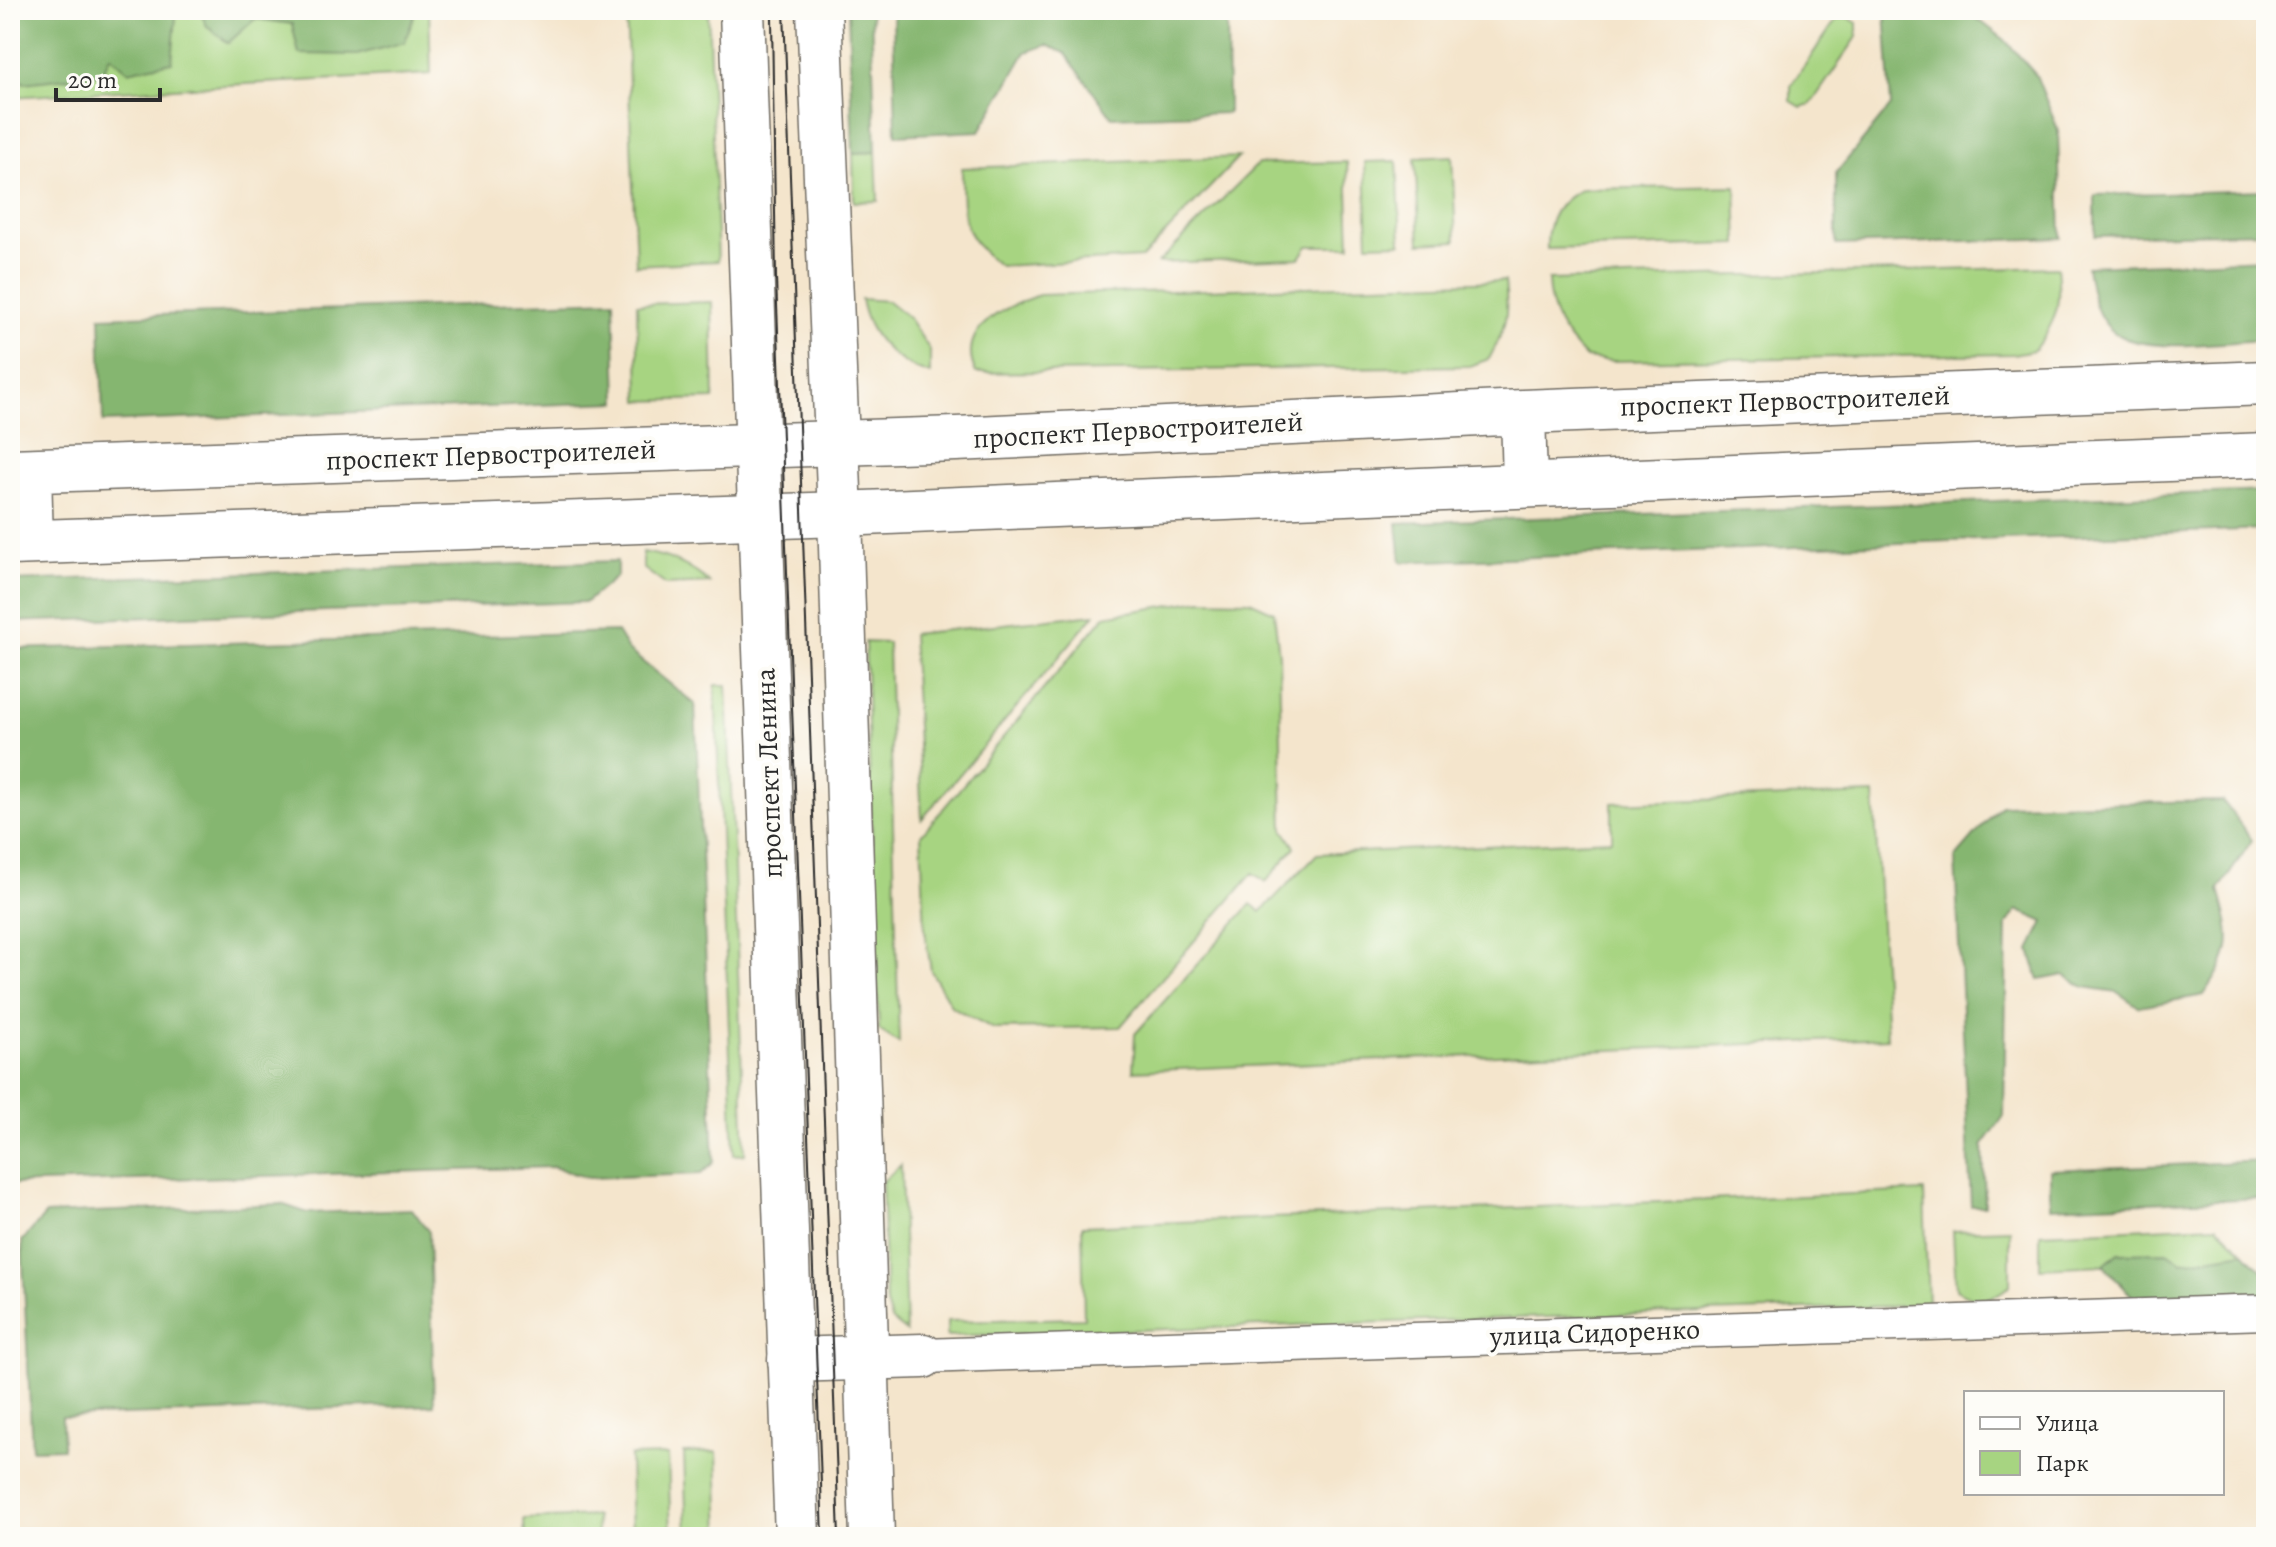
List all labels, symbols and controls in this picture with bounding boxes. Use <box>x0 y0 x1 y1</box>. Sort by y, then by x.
scale bar <box>56 52 160 102</box>
text: 20 m <box>68 64 117 96</box>
street label: проспект Первостроителей <box>1619 376 1951 426</box>
street label: проспект Первостроителей <box>972 402 1304 458</box>
street label: проспект Первостроителей <box>325 430 657 480</box>
street label: проспект Ленина <box>746 667 792 879</box>
street label: улица Сидоренко <box>1488 1310 1701 1356</box>
legend <box>1964 1391 2224 1495</box>
text: Улица <box>2036 1407 2099 1439</box>
text: Парк <box>2036 1447 2089 1479</box>

